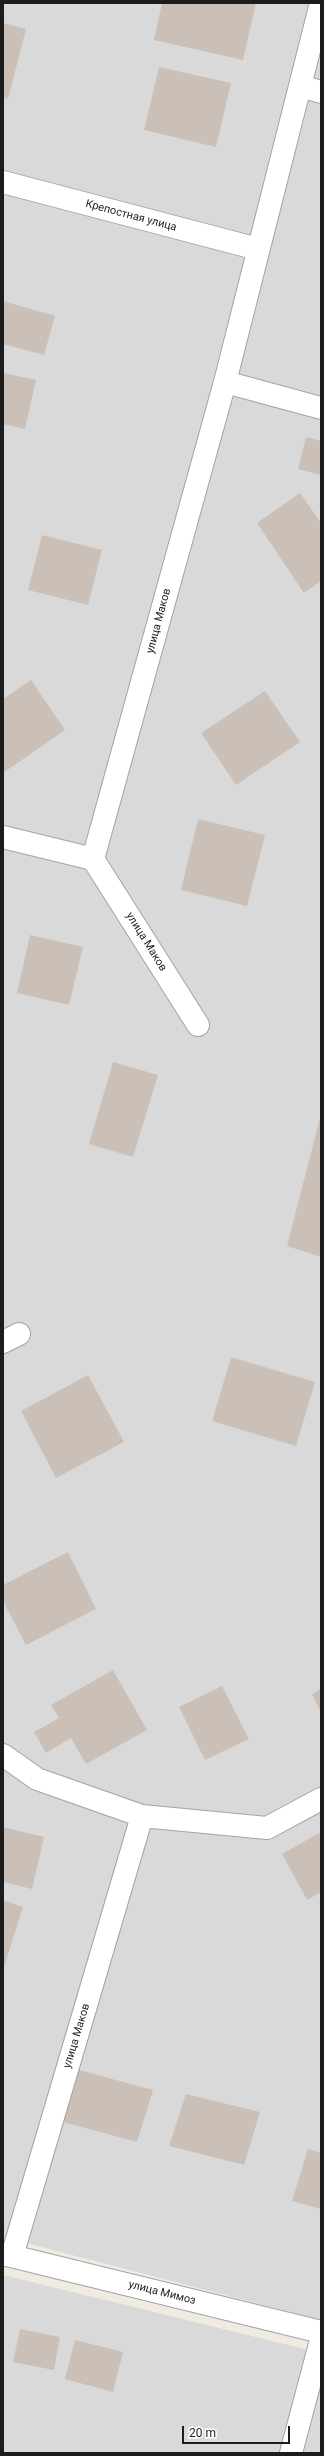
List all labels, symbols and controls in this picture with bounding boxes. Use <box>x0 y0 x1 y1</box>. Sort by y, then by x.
street label: Крепостная улица <box>84 197 178 235</box>
street label: улица Маков <box>144 587 174 655</box>
street label: улица Маков <box>123 910 169 974</box>
street label: улица Маков <box>61 2002 93 2070</box>
street label: улица Мимоз <box>127 2278 197 2308</box>
scale bar <box>184 2418 292 2444</box>
text: 20 m <box>189 2426 216 2440</box>

